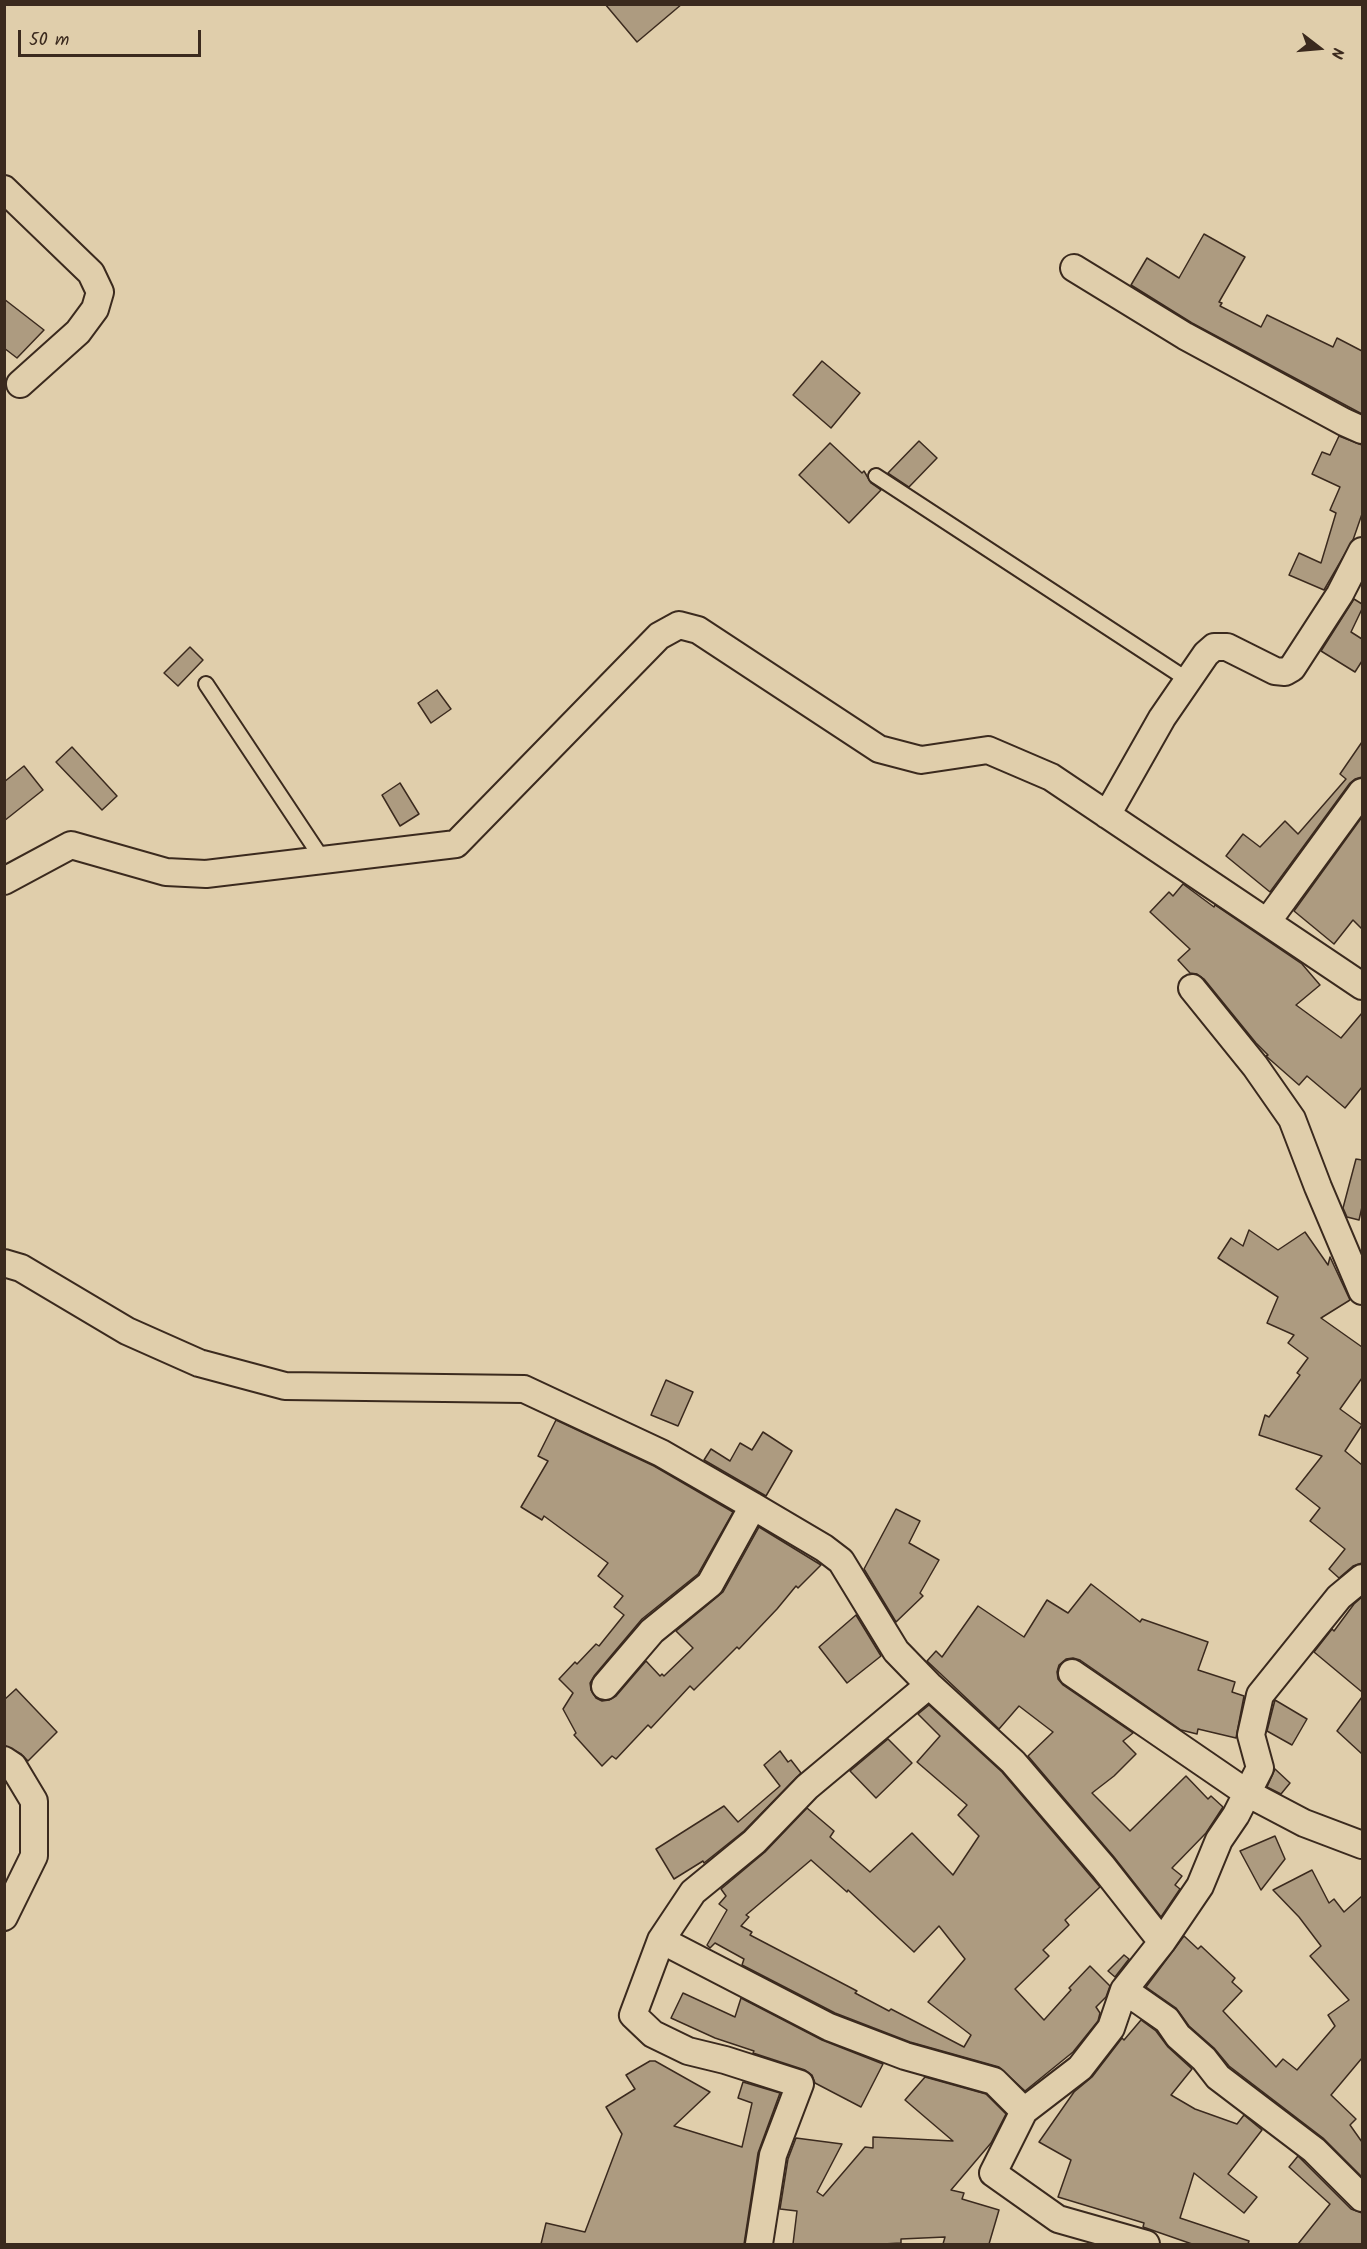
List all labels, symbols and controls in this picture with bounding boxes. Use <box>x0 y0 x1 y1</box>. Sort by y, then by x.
scale bar <box>21 18 204 56</box>
north arrow <box>1289 18 1349 78</box>
text: 50 m <box>29 26 69 55</box>
text: N <box>1323 45 1350 61</box>

